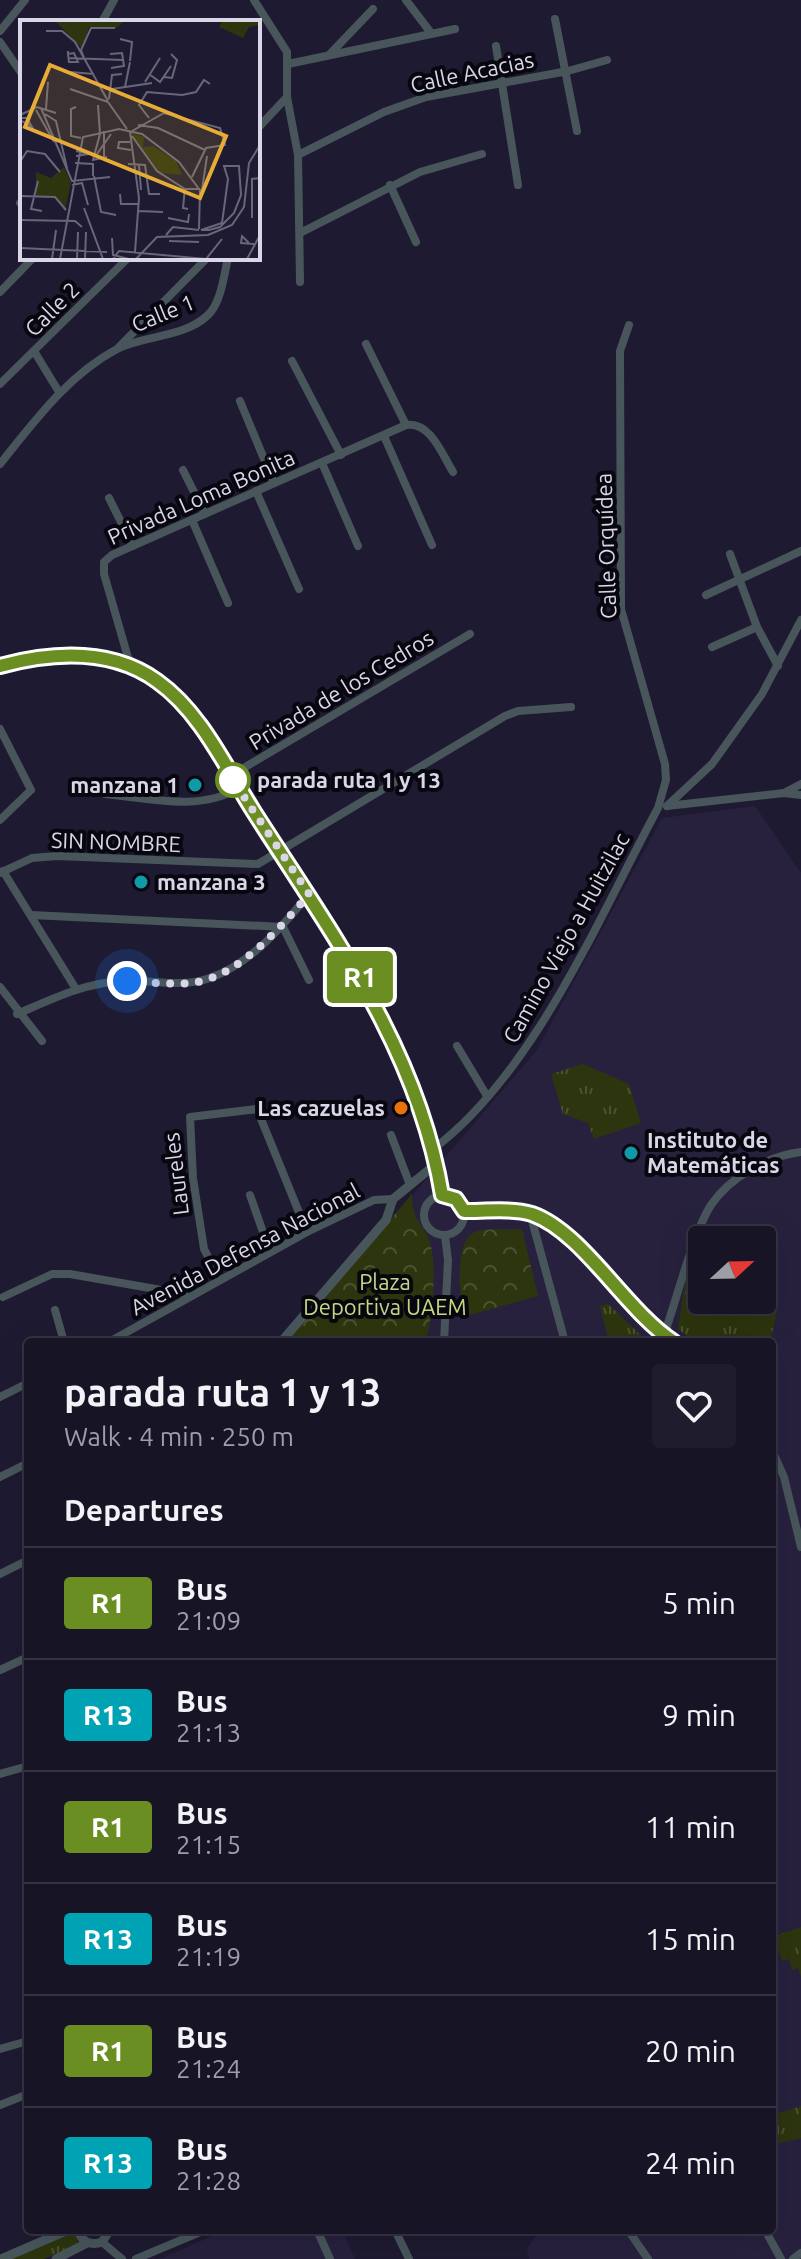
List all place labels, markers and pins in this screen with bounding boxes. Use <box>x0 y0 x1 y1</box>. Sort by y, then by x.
marker: parada ruta 1 y 13 <box>216 763 250 797</box>
place label: parada ruta 1 y 13 <box>257 767 441 792</box>
place label: manzana 1 <box>70 772 179 797</box>
marker: manzana 1 <box>186 776 204 794</box>
place label: manzana 3 <box>157 869 266 894</box>
marker: manzana 3 <box>132 873 150 891</box>
place label: Las cazuelas <box>257 1095 385 1120</box>
marker: Las cazuelas <box>392 1099 410 1117</box>
place label: Instituto de Matemáticas <box>647 1127 780 1177</box>
marker: Instituto de Matemáticas <box>622 1144 640 1162</box>

